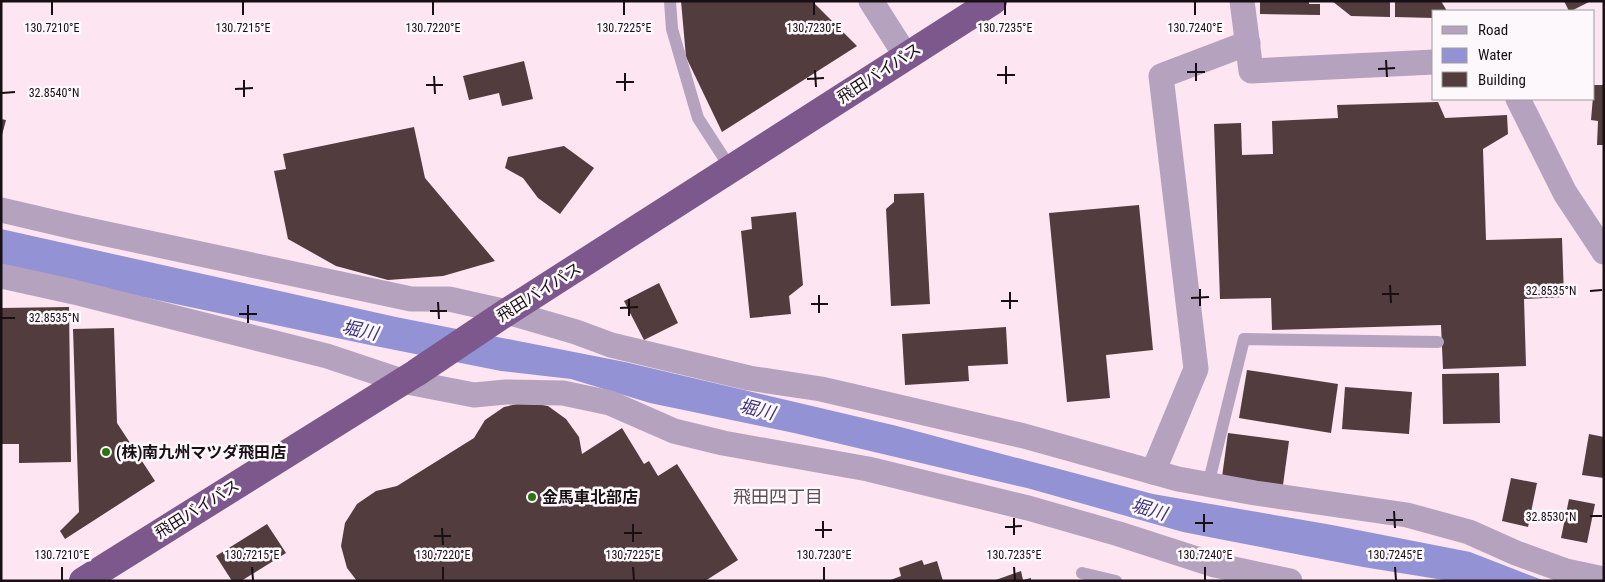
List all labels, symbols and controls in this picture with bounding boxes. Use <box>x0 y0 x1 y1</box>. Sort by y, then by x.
legend <box>1432 10 1595 100</box>
text: 130.7210°E <box>24 21 80 35</box>
text: 130.7215°E <box>215 21 271 35</box>
text: 130.7220°E <box>405 21 461 35</box>
text: 130.7225°E <box>596 21 652 35</box>
text: 130.7230°E <box>786 21 842 35</box>
text: 130.7235°E <box>977 21 1033 35</box>
text: 130.7240°E <box>1167 21 1223 35</box>
text: Road <box>1478 21 1508 39</box>
street label: 飛田バイパス <box>834 39 924 107</box>
text: Water <box>1478 46 1513 64</box>
text: Building <box>1478 71 1526 89</box>
text: 32.8540°N <box>29 86 79 100</box>
street label: 飛田バイパス <box>493 259 585 325</box>
text: 32.8535°N <box>1526 284 1576 298</box>
text: 32.8535°N <box>29 311 79 325</box>
water label: 堀川 <box>340 316 382 344</box>
water label: 堀川 <box>737 394 779 424</box>
place label: (株)南九州マツダ飛田店 <box>116 443 286 462</box>
marker: (株)南九州マツダ飛田店 <box>100 446 112 458</box>
street label: 飛田バイパス <box>151 476 243 542</box>
district label: 飛田四丁目 <box>733 486 823 507</box>
place label: 金馬車北部店 <box>542 488 638 507</box>
marker: 金馬車北部店 <box>526 491 538 503</box>
water label: 堀川 <box>1129 494 1171 525</box>
text: 32.8530°N <box>1526 510 1576 524</box>
text: 130.7210°E <box>34 548 90 562</box>
text: 130.7215°E <box>224 548 280 562</box>
text: 130.7220°E <box>415 548 471 562</box>
text: 130.7225°E <box>605 548 661 562</box>
text: 130.7230°E <box>796 548 852 562</box>
text: 130.7235°E <box>986 548 1042 562</box>
text: 130.7240°E <box>1177 548 1233 562</box>
text: 130.7245°E <box>1367 548 1423 562</box>

